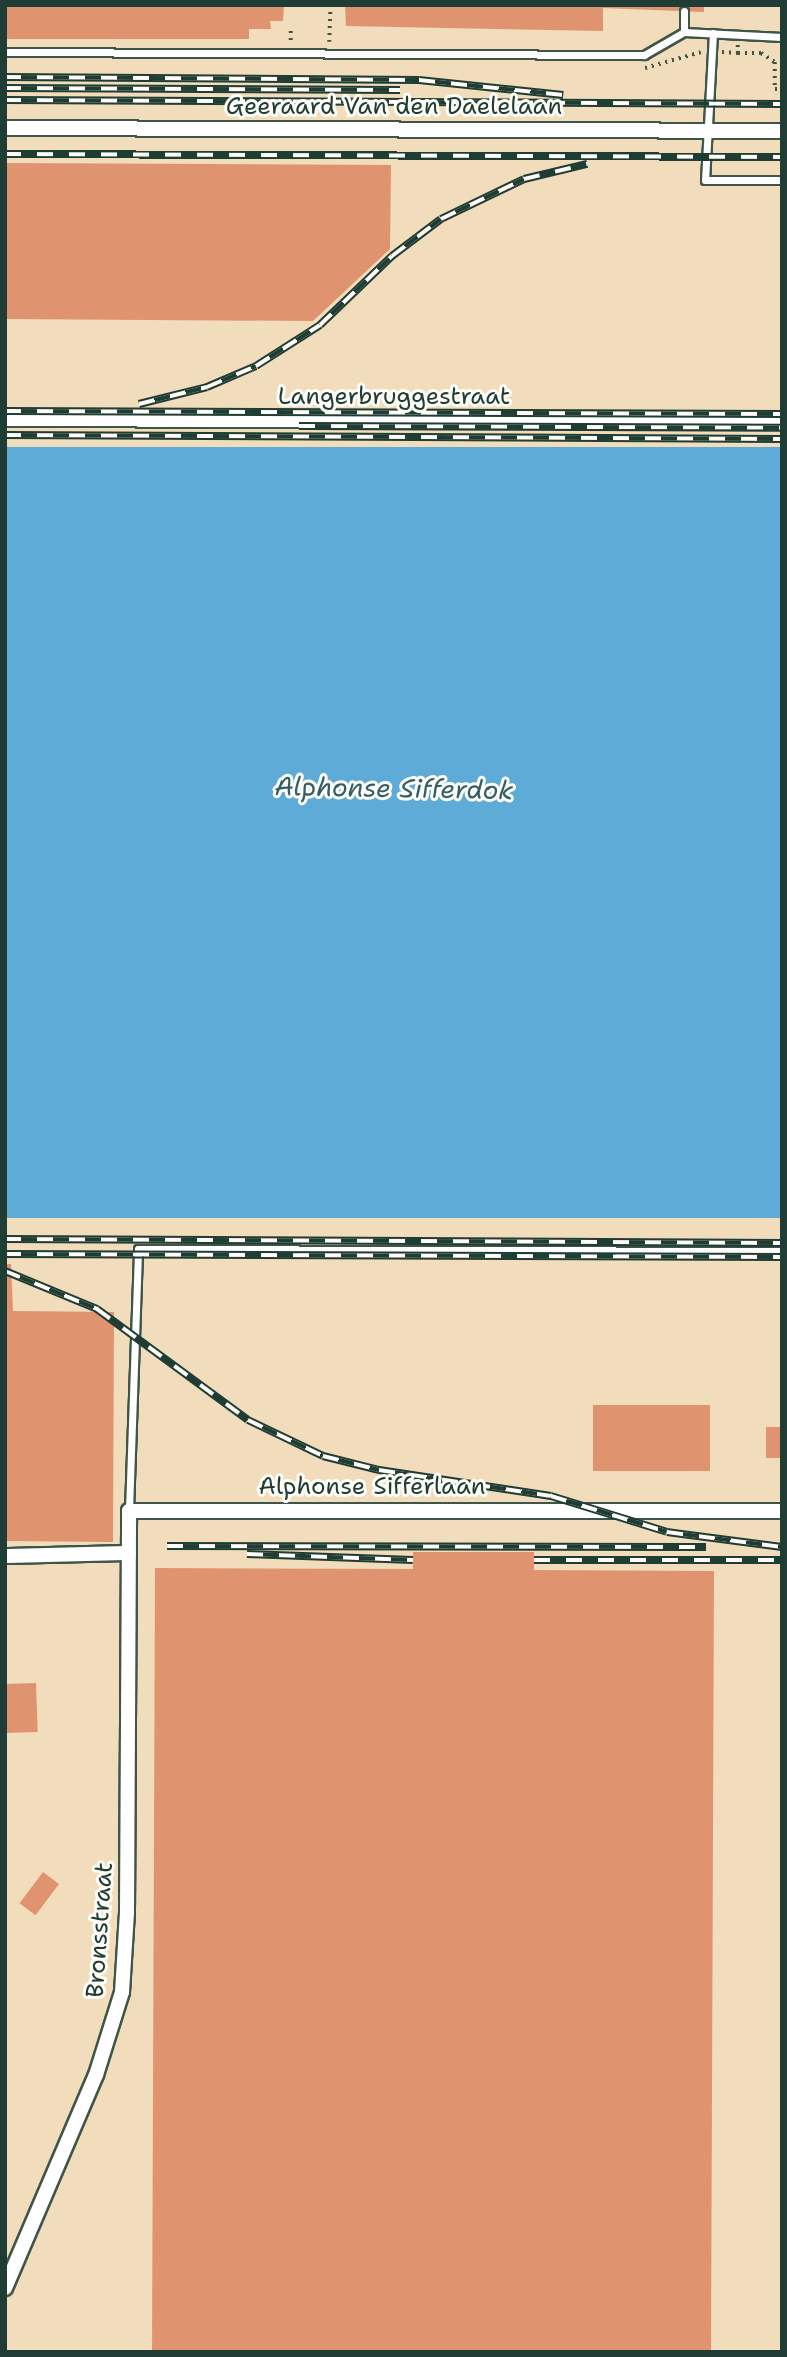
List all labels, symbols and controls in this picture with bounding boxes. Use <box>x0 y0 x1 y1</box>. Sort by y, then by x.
street label: Geeraard Van den Daelelaan <box>226 93 562 121</box>
street label: Langerbruggestraat <box>278 383 510 411</box>
water label: Alphonse Sifferdok <box>274 770 514 806</box>
street label: Alphonse Sifferlaan <box>258 1473 486 1501</box>
street label: Bronsstraat <box>81 1861 119 1999</box>

